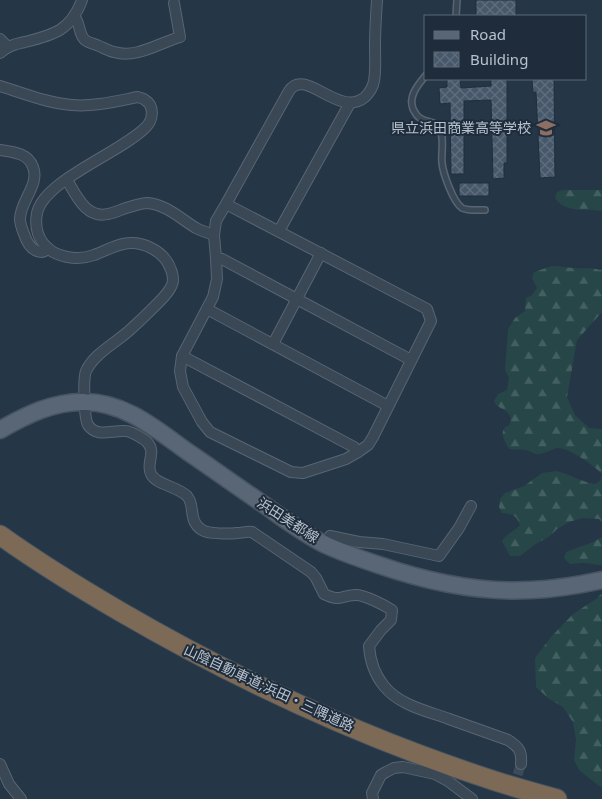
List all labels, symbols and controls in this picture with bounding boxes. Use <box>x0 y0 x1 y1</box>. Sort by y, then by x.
legend <box>424 15 587 80</box>
text: Road <box>470 24 506 44</box>
text: Building <box>470 49 528 69</box>
school or university icon: 県立浜田商業高等学校 <box>535 117 557 139</box>
place label: 県立浜田商業高等学校 <box>391 118 531 137</box>
street label: 浜田美都線 <box>254 493 323 547</box>
street label: 山陰自動車道;浜田・三隅道路 <box>181 640 357 735</box>

